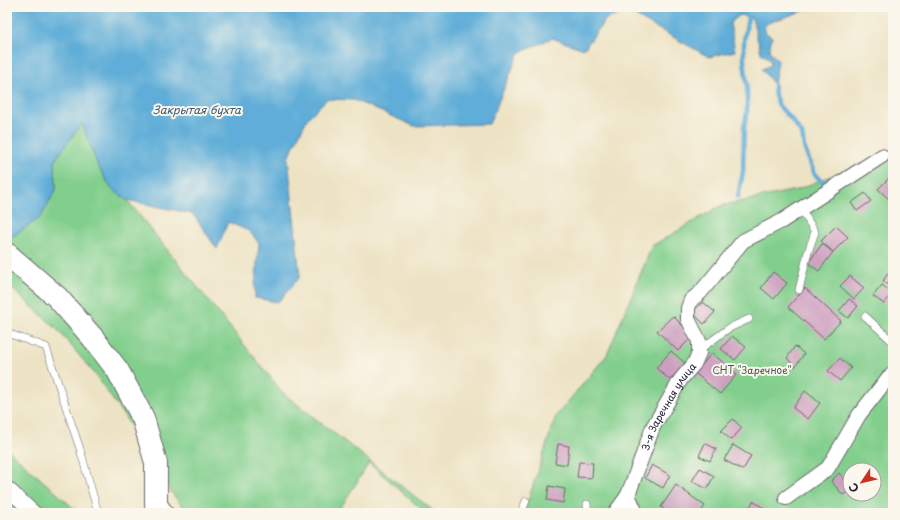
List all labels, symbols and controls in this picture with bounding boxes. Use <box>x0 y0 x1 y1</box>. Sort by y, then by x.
water label: Закрытая бухта <box>153 101 242 118</box>
street label: 3-я Заречная улица <box>637 358 700 453</box>
park label: СНТ "Заречное" <box>712 362 792 377</box>
north arrow <box>842 462 882 502</box>
text: С <box>844 480 863 496</box>

